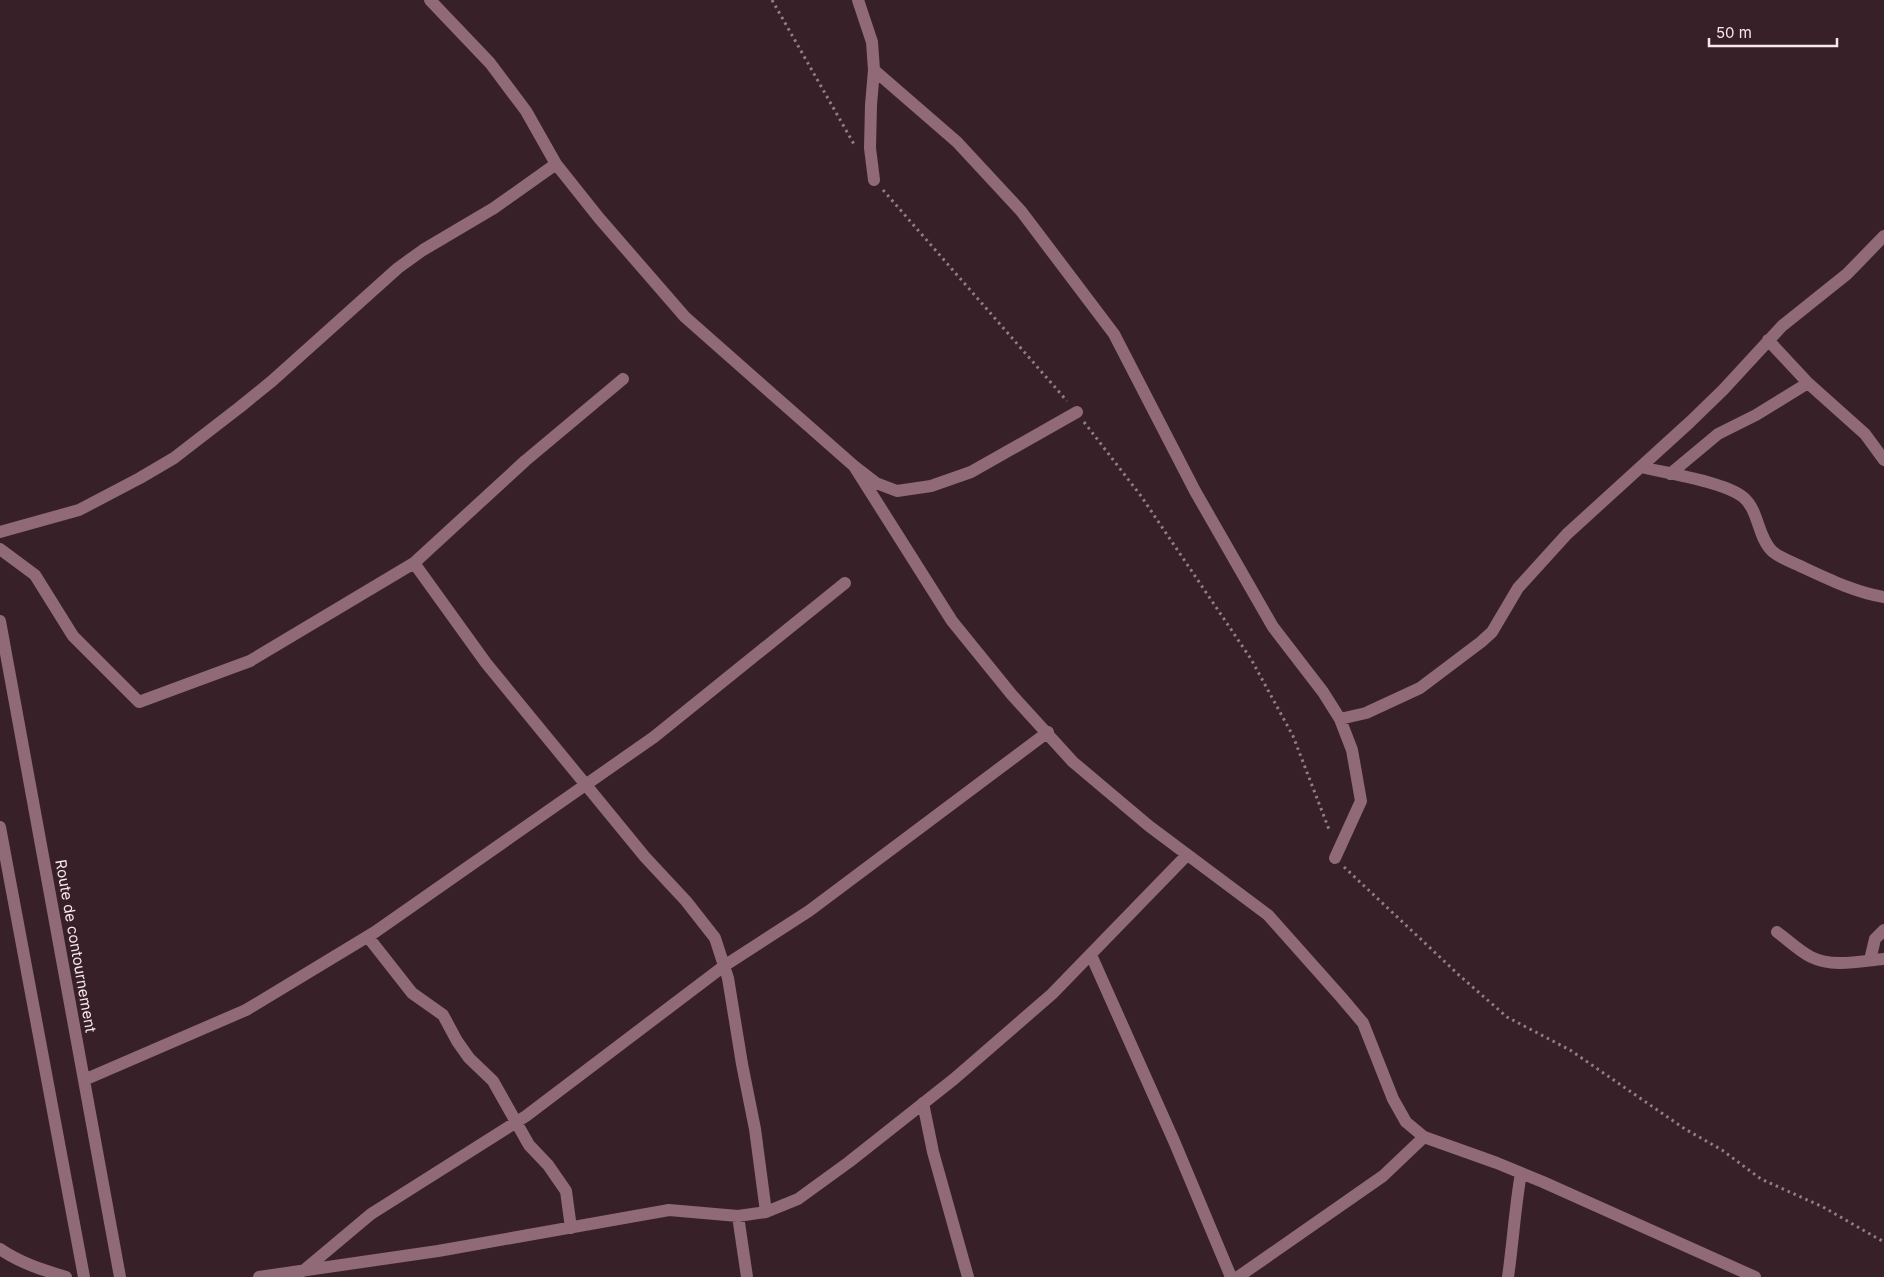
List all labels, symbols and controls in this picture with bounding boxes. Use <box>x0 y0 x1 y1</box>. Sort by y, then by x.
scale bar <box>1709 15 1836 47</box>
text: 50 m <box>1716 23 1752 42</box>
street label: Route de contournement <box>51 858 101 1034</box>

